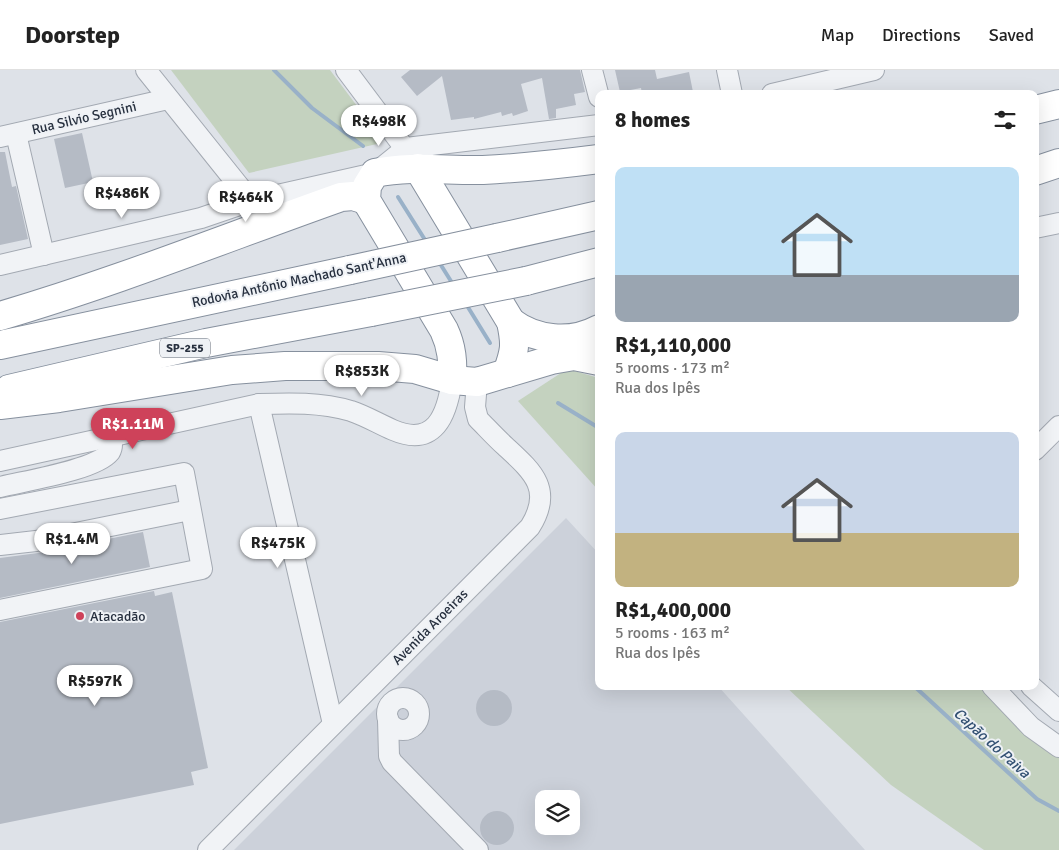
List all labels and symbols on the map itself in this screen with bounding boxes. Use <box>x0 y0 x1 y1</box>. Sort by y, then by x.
street label: Rua Silvio Segnini <box>30 98 138 138</box>
pin: R$498K <box>338 104 420 147</box>
pin: R$486K <box>81 176 163 219</box>
pin: R$464K <box>205 180 287 223</box>
street label: Rodovia Antônio Machado Sant'Anna <box>190 249 408 311</box>
road number: SP-255 <box>160 338 210 358</box>
pin: R$853K <box>321 354 403 397</box>
pin: R$1.11M <box>87 408 179 450</box>
pin: R$1.4M <box>31 522 113 565</box>
pin: R$475K <box>237 526 319 569</box>
street label: Avenida Aroeiras <box>389 586 471 668</box>
place label: Atacadão <box>90 608 146 625</box>
marker: Atacadão <box>74 610 86 622</box>
pin: R$597K <box>54 664 136 707</box>
water label: Capão do Paiva <box>950 704 1034 782</box>

